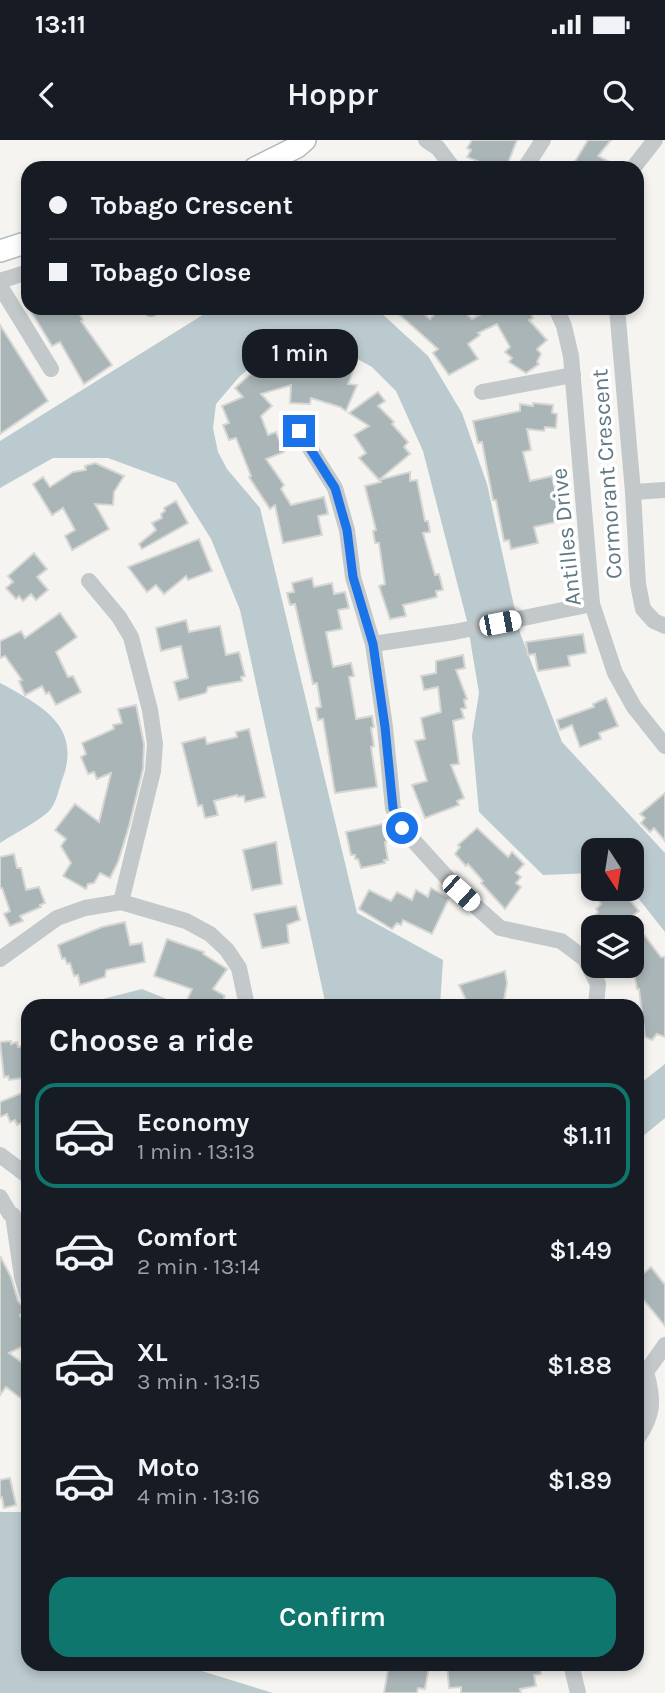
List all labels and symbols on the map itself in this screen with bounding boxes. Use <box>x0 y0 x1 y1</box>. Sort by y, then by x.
callout: 1 min <box>241 330 357 378</box>
street label: Cormorant Crescent <box>586 368 628 580</box>
route end <box>283 415 315 447</box>
street label: Antilles Drive <box>545 467 587 607</box>
car <box>478 609 523 637</box>
route start <box>386 812 418 844</box>
north arrow <box>581 838 644 901</box>
car <box>439 871 484 915</box>

